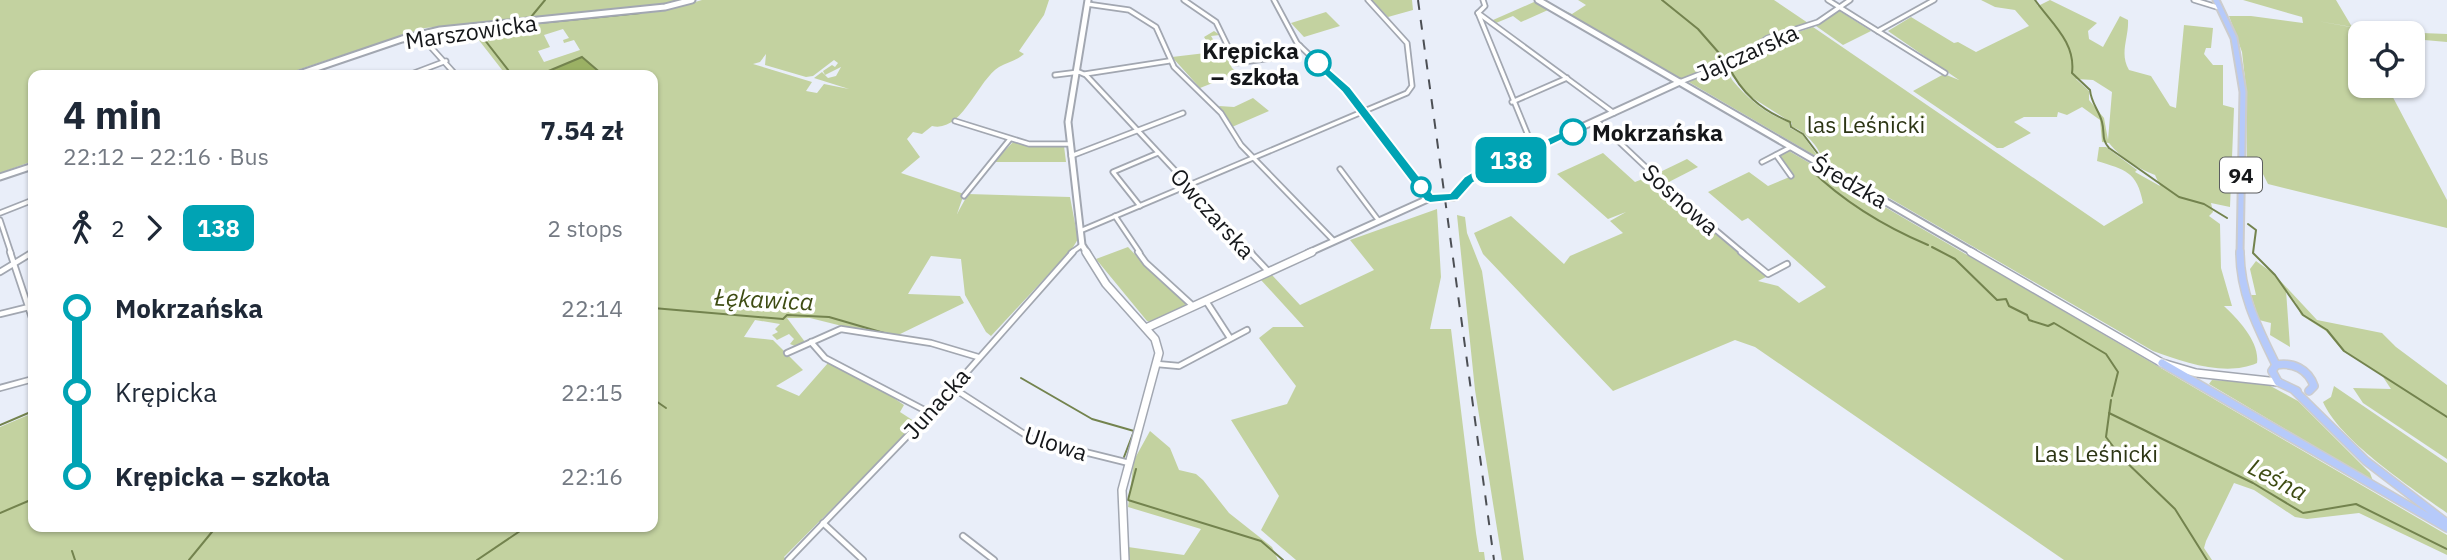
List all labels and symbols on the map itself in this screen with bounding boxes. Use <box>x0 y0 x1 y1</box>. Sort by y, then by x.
street label: Marszowicka <box>403 7 539 55</box>
street label: Jajczarska <box>1691 16 1803 88</box>
place label: Krępicka – szkoła <box>1202 35 1299 91</box>
marker: Krępicka – szkoła <box>1305 50 1331 76</box>
park label: las Leśnicki <box>1807 109 1925 139</box>
place label: Mokrzańska <box>1592 117 1723 147</box>
marker: Mokrzańska <box>1560 119 1586 145</box>
line badge: 138 <box>1471 137 1551 183</box>
street label: Średzka <box>1807 147 1893 215</box>
street label: Sosnowa <box>1636 157 1726 241</box>
road number: 94 <box>2220 158 2262 192</box>
street label: Owczarska <box>1164 161 1262 265</box>
unlabelled marker <box>1411 177 1431 197</box>
water label: Łękawica <box>713 280 814 318</box>
street label: Junacka <box>896 361 976 445</box>
street label: Ulowa <box>1021 419 1091 467</box>
park label: Las Leśnicki <box>2034 438 2158 468</box>
water label: Leśna <box>2243 450 2313 508</box>

